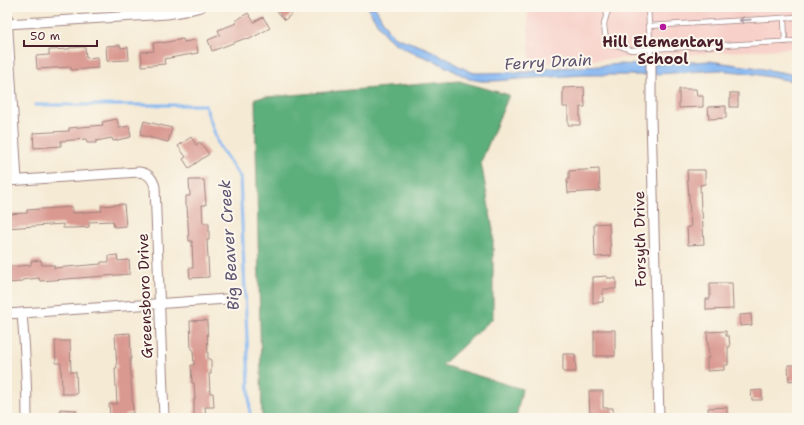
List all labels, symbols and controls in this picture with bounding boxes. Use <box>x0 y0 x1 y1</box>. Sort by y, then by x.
one-way arrow <box>739 17 752 24</box>
scale bar <box>24 22 97 48</box>
marker: Hill Elementary School <box>658 22 668 32</box>
text: 50 m <box>30 28 60 44</box>
place label: Hill Elementary School <box>602 32 724 69</box>
water label: Ferry Drain <box>504 49 592 75</box>
water label: Big Beaver Creek <box>214 179 244 311</box>
street label: Forsyth Drive <box>629 191 651 287</box>
street label: Greensboro Drive <box>133 233 157 359</box>

